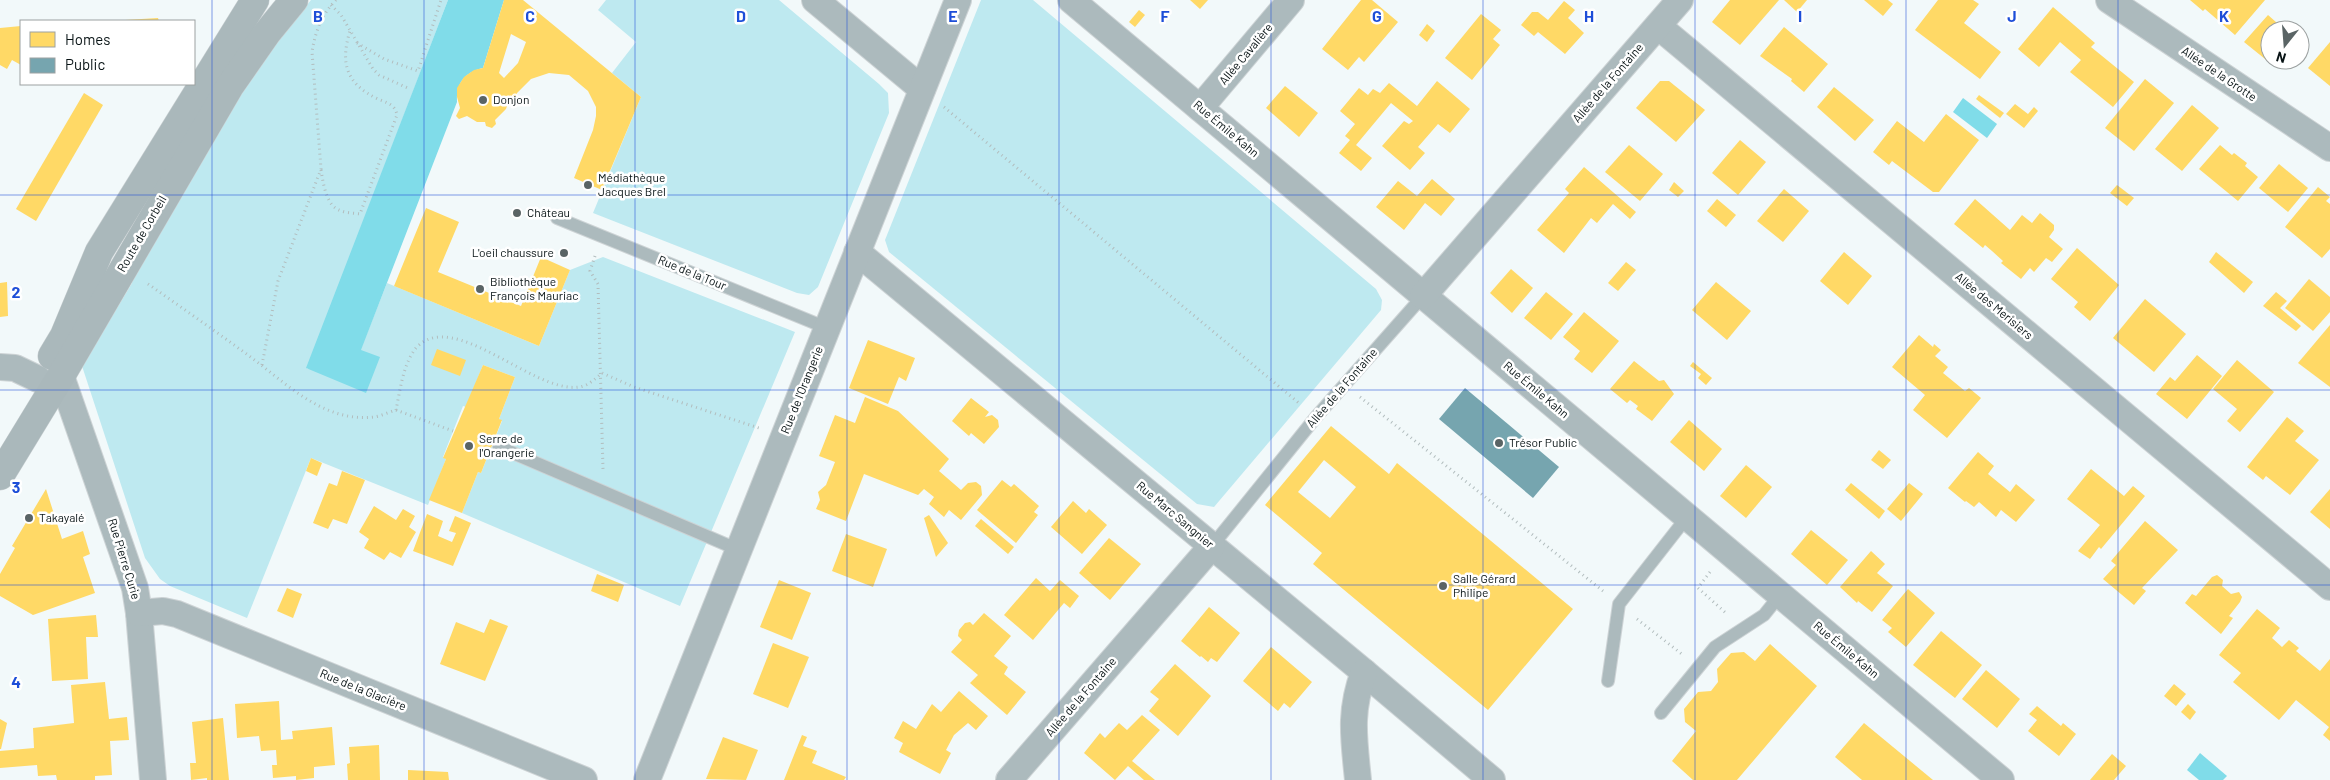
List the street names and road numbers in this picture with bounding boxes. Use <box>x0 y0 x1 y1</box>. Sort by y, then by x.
street label: Allée Cavalière <box>1215 20 1275 87</box>
street label: Allée de la Fontaine <box>1569 40 1645 125</box>
street label: Allée de la Grotte <box>2179 43 2260 104</box>
street label: Rue Émile Kahn <box>1191 97 1262 160</box>
street label: Route de Corbeil <box>114 193 169 274</box>
street label: Rue de la Tour <box>656 252 729 292</box>
street label: Allée des Merisiers <box>1953 269 2036 342</box>
street label: Rue de l'Orangerie <box>777 344 825 436</box>
street label: Allée de la Fontaine <box>1303 345 1379 430</box>
street label: Rue Émile Kahn <box>1501 358 1572 421</box>
street label: Rue Marc Sangnier <box>1134 478 1218 551</box>
street label: Rue Pierre Curie <box>106 516 144 601</box>
street label: Rue Émile Kahn <box>1811 618 1882 681</box>
street label: Allée de la Fontaine <box>1042 654 1118 739</box>
street label: Rue de la Glacière <box>318 665 409 713</box>

